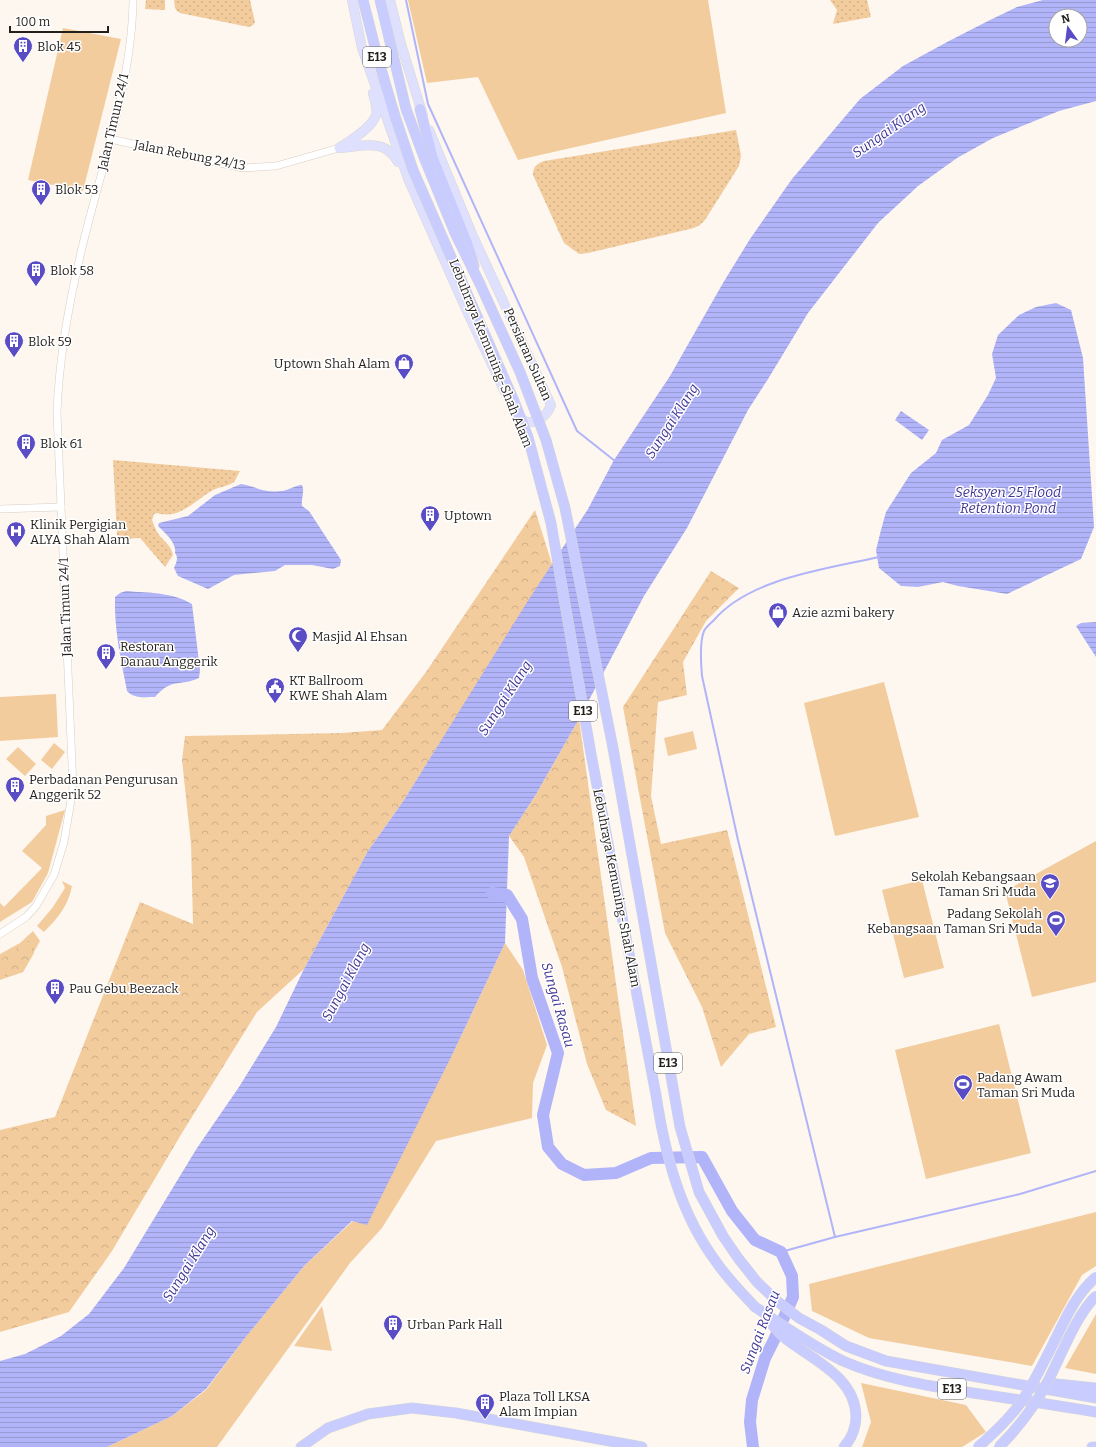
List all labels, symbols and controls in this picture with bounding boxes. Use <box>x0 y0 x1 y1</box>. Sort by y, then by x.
scale bar <box>10 8 108 34</box>
north arrow <box>1048 8 1088 48</box>
text: N <box>1060 11 1072 26</box>
text: 100 m <box>16 15 51 29</box>
building icon: Blok 45 <box>12 35 34 63</box>
place label: Blok 45 <box>37 39 81 54</box>
road number: E13 <box>363 47 391 67</box>
street label: Jalan Timun 24/1 <box>94 71 132 173</box>
water label: Sungai Klang <box>849 98 929 162</box>
street label: Jalan Rebung 24/13 <box>132 137 247 173</box>
building icon: Blok 53 <box>30 178 52 206</box>
place label: Blok 53 <box>55 182 98 197</box>
street label: Lebuhraya Kemuning-Shah Alam <box>446 257 536 450</box>
building icon: Blok 58 <box>25 259 47 287</box>
place label: Blok 58 <box>50 263 94 278</box>
street label: Persiaran Sultan <box>501 305 555 403</box>
building icon: Blok 59 <box>3 330 25 358</box>
place label: Blok 59 <box>28 334 72 349</box>
shop icon: Uptown Shah Alam <box>393 352 415 380</box>
place label: Uptown Shah Alam <box>274 356 391 371</box>
water label: Sungai Klang <box>642 380 702 462</box>
building icon: Blok 61 <box>15 432 37 460</box>
place label: Blok 61 <box>40 436 83 451</box>
water label: Seksyen 25 Flood Retention Pond <box>955 484 1061 517</box>
building icon: Uptown <box>419 504 441 532</box>
place label: Uptown <box>444 508 493 523</box>
place label: Klinik Pergigian ALYA Shah Alam <box>30 517 130 547</box>
hospital icon: Klinik Pergigian ALYA Shah Alam <box>5 520 27 548</box>
street label: Jalan Timun 24/1 <box>56 556 74 658</box>
shop icon: Azie azmi bakery <box>767 601 789 629</box>
place label: Azie azmi bakery <box>792 605 895 620</box>
mosque icon: Masjid Al Ehsan <box>287 625 309 653</box>
place label: Masjid Al Ehsan <box>312 629 408 644</box>
place label: Restoran Danau Anggerik <box>120 639 218 669</box>
building icon: Restoran Danau Anggerik <box>95 642 117 670</box>
water label: Sungai Klang <box>475 657 535 739</box>
place label: KT Ballroom KWE Shah Alam <box>289 673 388 703</box>
public building icon: KT Ballroom KWE Shah Alam <box>264 676 286 704</box>
road number: E13 <box>569 701 597 721</box>
place label: Perbadanan Pengurusan Anggerik 52 <box>29 772 179 802</box>
building icon: Perbadanan Pengurusan Anggerik 52 <box>4 775 26 803</box>
street label: Lebuhraya Kemuning-Shah Alam <box>590 788 644 989</box>
place label: Sekolah Kebangsaan Taman Sri Muda <box>911 869 1037 899</box>
school or university icon: Sekolah Kebangsaan Taman Sri Muda <box>1039 872 1061 900</box>
place label: Padang Sekolah Kebangsaan Taman Sri Muda <box>867 906 1042 936</box>
sports icon: Padang Sekolah Kebangsaan Taman Sri Muda <box>1045 909 1067 937</box>
water label: Sungai Klang <box>318 940 374 1024</box>
water label: Sungai Rasau <box>538 960 578 1050</box>
building icon: Pau Gebu Beezack <box>44 977 66 1005</box>
place label: Pau Gebu Beezack <box>69 981 179 996</box>
road number: E13 <box>654 1053 682 1073</box>
place label: Padang Awam Taman Sri Muda <box>977 1070 1075 1100</box>
sports icon: Padang Awam Taman Sri Muda <box>952 1073 974 1101</box>
water label: Sungai Klang <box>159 1223 219 1305</box>
water label: Sungai Rasau <box>736 1288 784 1376</box>
building icon: Urban Park Hall <box>382 1313 404 1341</box>
place label: Urban Park Hall <box>407 1317 503 1332</box>
road number: E13 <box>938 1379 966 1399</box>
place label: Plaza Toll LKSA Alam Impian <box>499 1389 591 1419</box>
building icon: Plaza Toll LKSA Alam Impian <box>474 1392 496 1420</box>

